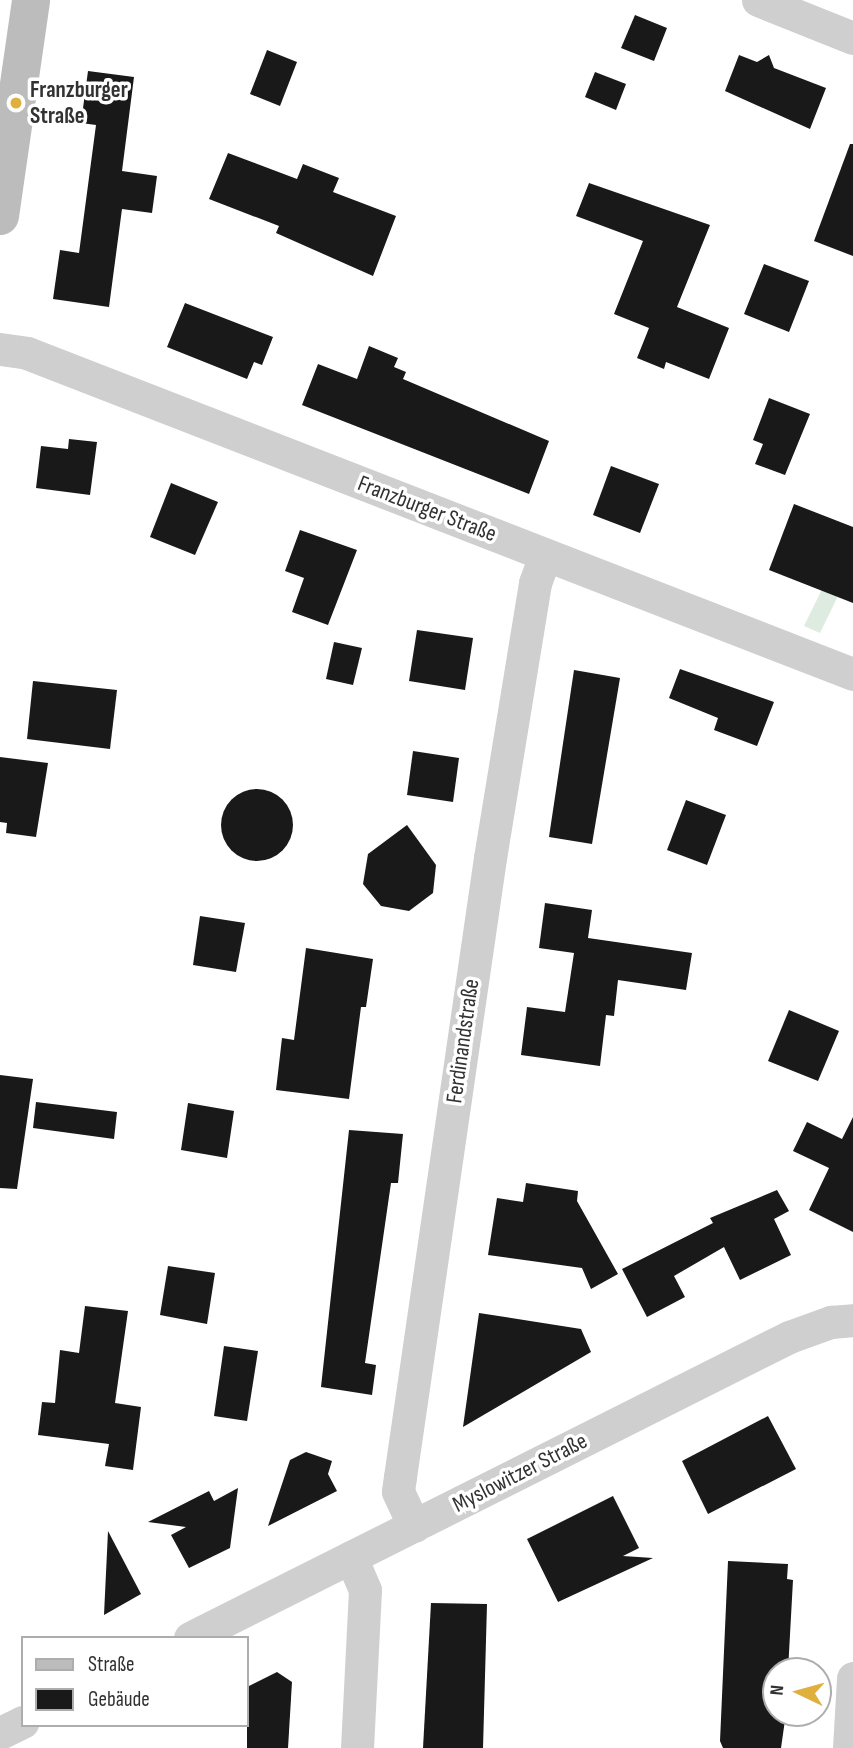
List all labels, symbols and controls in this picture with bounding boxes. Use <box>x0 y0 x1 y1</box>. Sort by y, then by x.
place label: Franzburger Straße <box>30 76 128 130</box>
marker: Franzburger Straße <box>8 95 24 111</box>
street label: Franzburger Straße <box>354 470 500 548</box>
street label: Ferdinandstraße <box>441 977 485 1105</box>
street label: Myslowitzer Straße <box>448 1427 592 1519</box>
legend <box>21 1636 248 1727</box>
text: Straße <box>88 1652 134 1677</box>
north arrow <box>762 1657 832 1727</box>
text: N <box>766 1684 789 1696</box>
text: Gebäude <box>88 1687 150 1712</box>

